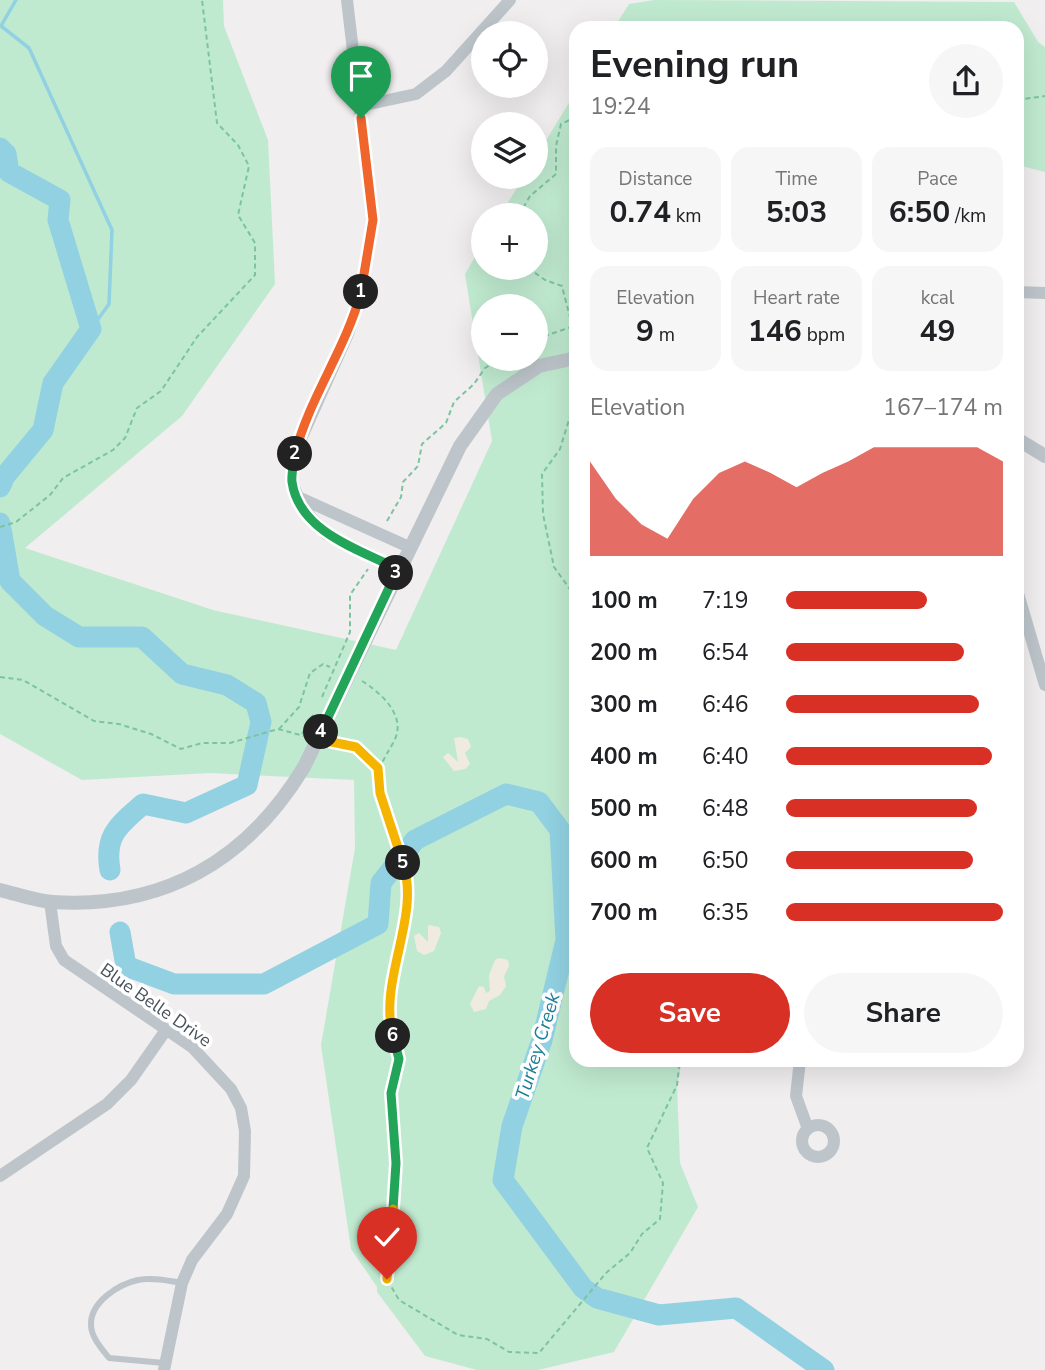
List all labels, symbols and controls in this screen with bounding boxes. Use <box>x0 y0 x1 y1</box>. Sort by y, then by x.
map controls <box>471 21 548 371</box>
button: locate <box>471 21 548 98</box>
text: Evening run <box>590 39 799 90</box>
button: share <box>929 44 1003 118</box>
pin <box>331 46 391 118</box>
icon: arrive <box>342 57 380 95</box>
text: 19:24 <box>590 91 650 122</box>
button: layers <box>471 112 548 189</box>
text: Distance <box>619 166 692 192</box>
text: Time <box>775 166 818 192</box>
text: Pace <box>917 166 958 192</box>
text: 0.74 <box>609 192 671 233</box>
text: 5:03 <box>766 192 827 233</box>
text: 6:50 <box>889 192 950 233</box>
button: + <box>471 203 548 280</box>
text: km <box>671 203 702 229</box>
text: /km <box>950 203 986 229</box>
pin: 1 <box>344 274 378 310</box>
text: 1 <box>355 278 366 304</box>
text: Elevation <box>616 285 695 311</box>
text: Heart rate <box>753 285 840 311</box>
text: kcal <box>921 285 954 311</box>
button: − <box>471 294 548 371</box>
text: 9 <box>636 311 654 352</box>
text: 146 <box>748 311 802 352</box>
text: 49 <box>920 311 956 352</box>
text: m <box>654 322 675 348</box>
text: bpm <box>802 322 845 348</box>
text: Elevation <box>590 392 685 423</box>
text: 167–174 m <box>883 392 1003 423</box>
pin: 2 <box>278 436 312 472</box>
text: 2 <box>289 440 300 466</box>
pin: 3 <box>378 556 414 590</box>
text: 3 <box>390 559 401 585</box>
text: 100 m <box>590 585 658 616</box>
text: 7:19 <box>702 585 749 616</box>
text: 200 m <box>590 637 658 668</box>
text: 6:54 <box>702 637 749 668</box>
text: 300 m <box>590 689 658 720</box>
text: 6:46 <box>702 689 749 720</box>
pin: 4 <box>304 714 338 750</box>
text: 4 <box>315 718 326 744</box>
text: 400 m <box>590 741 658 772</box>
text: 6:40 <box>702 741 749 772</box>
text: 500 m <box>590 793 658 824</box>
text: 6:48 <box>702 793 749 824</box>
text: 600 m <box>590 845 658 876</box>
text: 6:50 <box>702 845 749 876</box>
pin: 5 <box>386 846 420 880</box>
text: 5 <box>397 849 408 875</box>
text: 700 m <box>590 897 658 928</box>
text: 6:35 <box>702 897 749 928</box>
street label: Blue Belle Drive <box>95 958 217 1052</box>
button: Save <box>590 973 790 1053</box>
button: Share <box>804 973 1003 1053</box>
water label: Turkey Creek <box>509 989 567 1103</box>
pin: 6 <box>376 1018 410 1054</box>
text: 6 <box>387 1022 398 1048</box>
pin <box>357 1207 417 1279</box>
icon: check <box>368 1218 406 1256</box>

